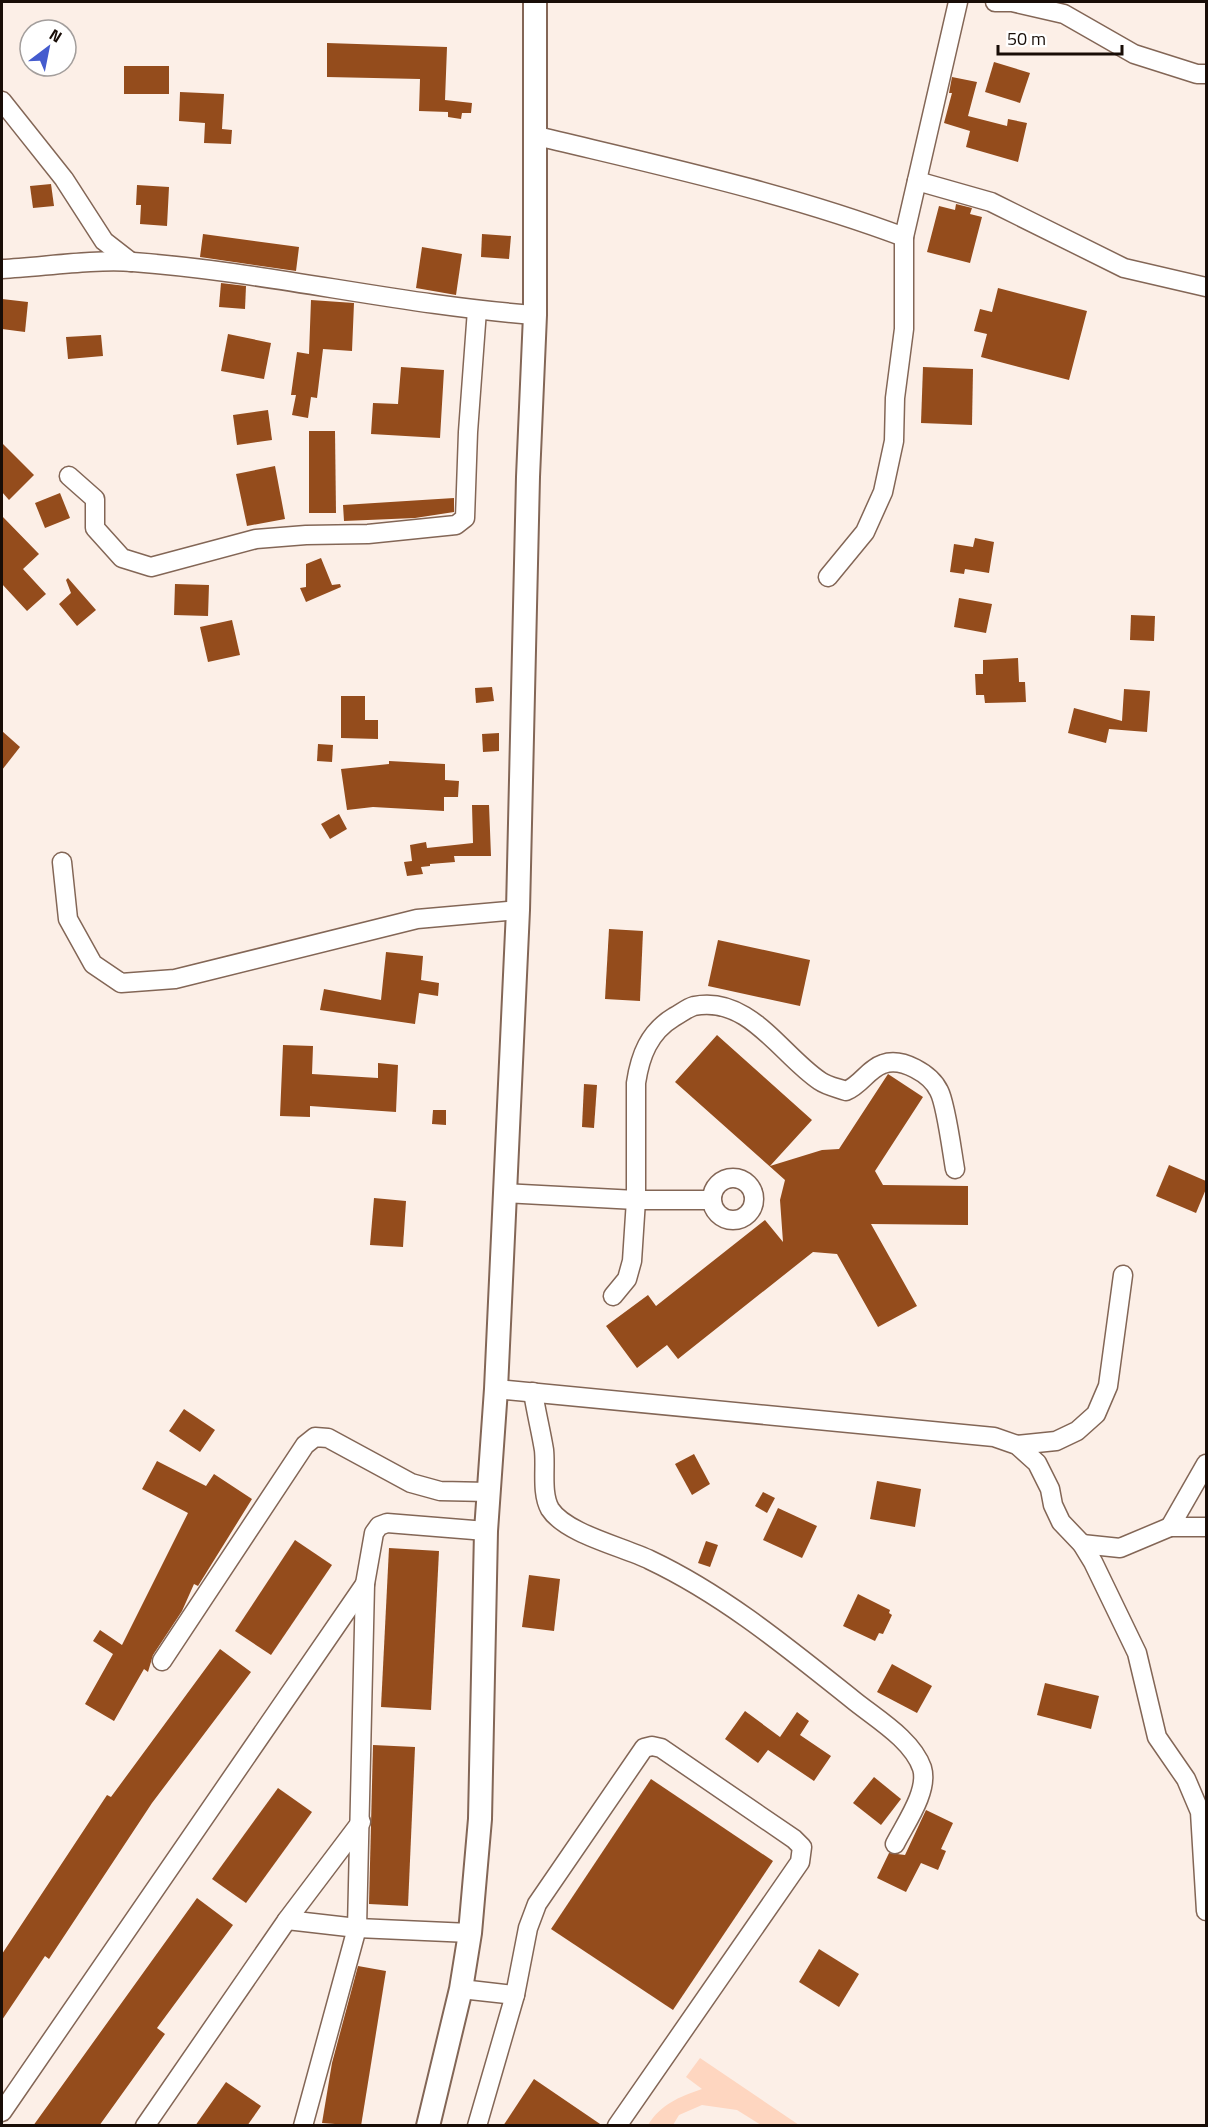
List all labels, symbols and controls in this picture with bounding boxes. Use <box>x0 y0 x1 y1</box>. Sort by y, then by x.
north arrow <box>18 18 78 78</box>
scale bar <box>998 18 1122 56</box>
text: N <box>45 22 67 48</box>
text: 50 m <box>1007 25 1046 52</box>

